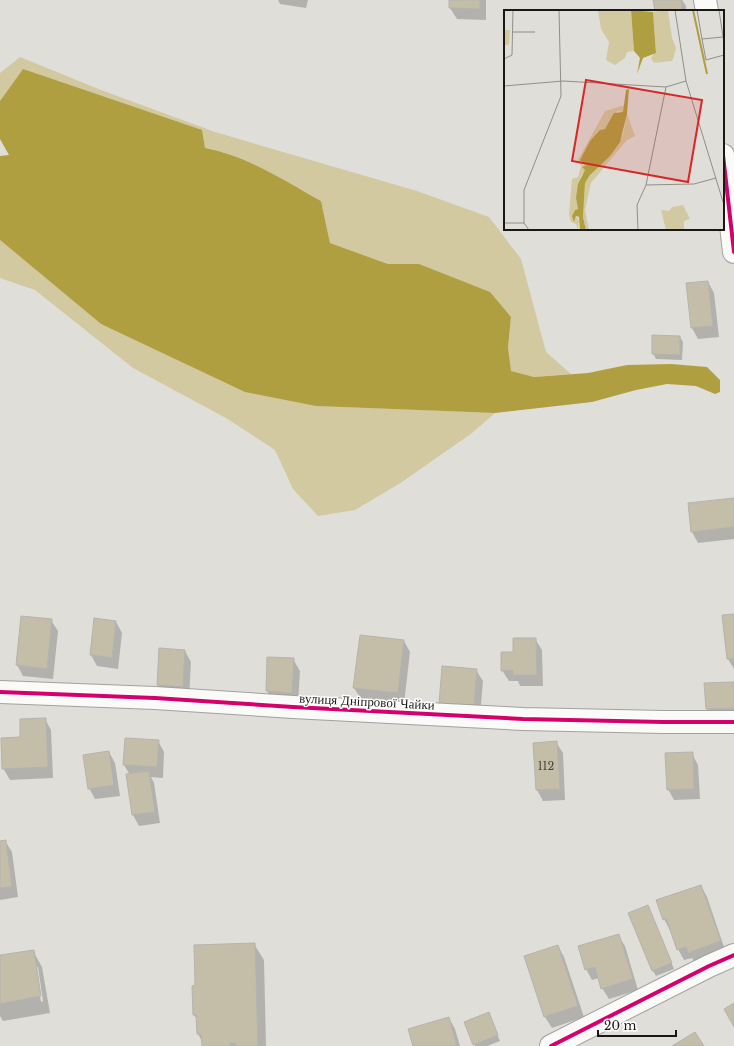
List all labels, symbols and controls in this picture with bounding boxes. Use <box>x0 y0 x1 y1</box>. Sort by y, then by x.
inset map <box>504 10 724 230</box>
street label: вулиця Дніпрової Чайки <box>299 689 435 714</box>
house number: 112 <box>538 759 555 773</box>
scale bar <box>598 1012 676 1038</box>
text: 20 m <box>604 1018 636 1033</box>

